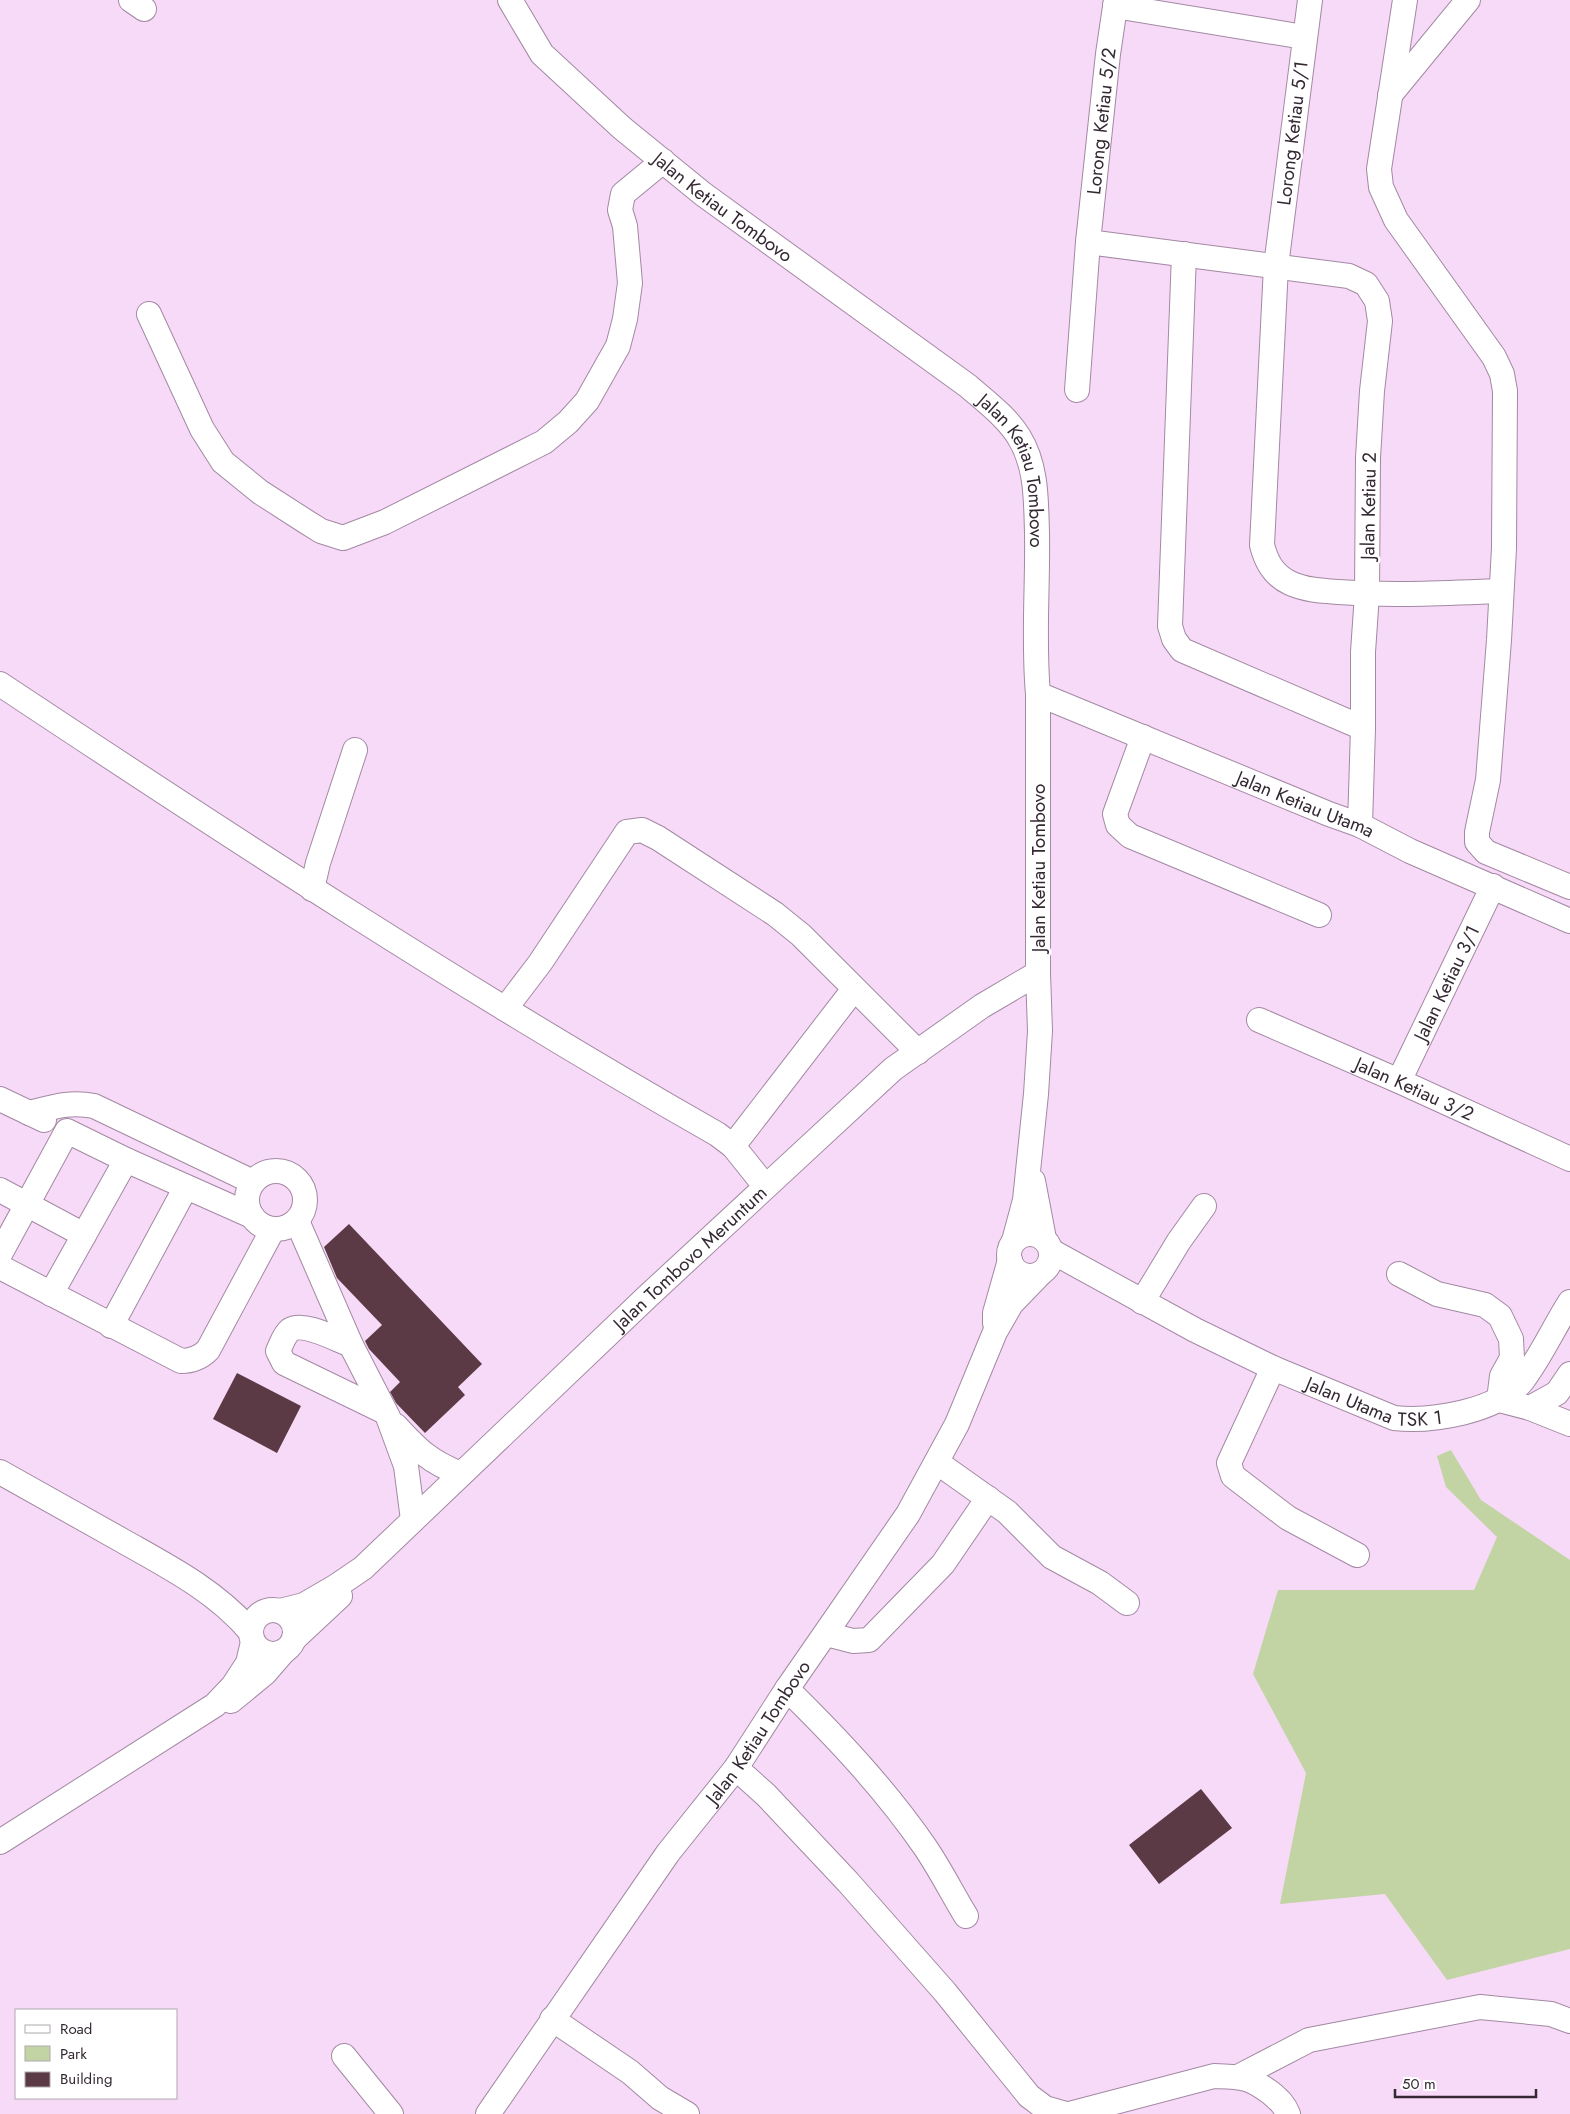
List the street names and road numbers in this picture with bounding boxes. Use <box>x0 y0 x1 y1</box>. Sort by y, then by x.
street label: Lorong Ketiau 5/2 <box>1080 46 1123 196</box>
street label: Lorong Ketiau 5/1 <box>1270 59 1315 207</box>
street label: Jalan Ketiau Tombovo <box>645 144 798 269</box>
street label: Jalan Ketiau Tombovo <box>970 385 1050 548</box>
street label: Jalan Ketiau 2 <box>1354 452 1383 563</box>
street label: Jalan Ketiau Utama <box>1229 763 1379 844</box>
street label: Jalan Ketiau Tombovo <box>1025 784 1052 955</box>
street label: Jalan Ketiau 3/1 <box>1406 921 1486 1048</box>
street label: Jalan Ketiau 3/2 <box>1348 1049 1478 1127</box>
street label: Jalan Tombovo Meruntum <box>605 1180 773 1339</box>
street label: Jalan Utama TSK 1 <box>1299 1369 1444 1433</box>
street label: Jalan Ketiau Tombovo <box>698 1655 817 1812</box>

